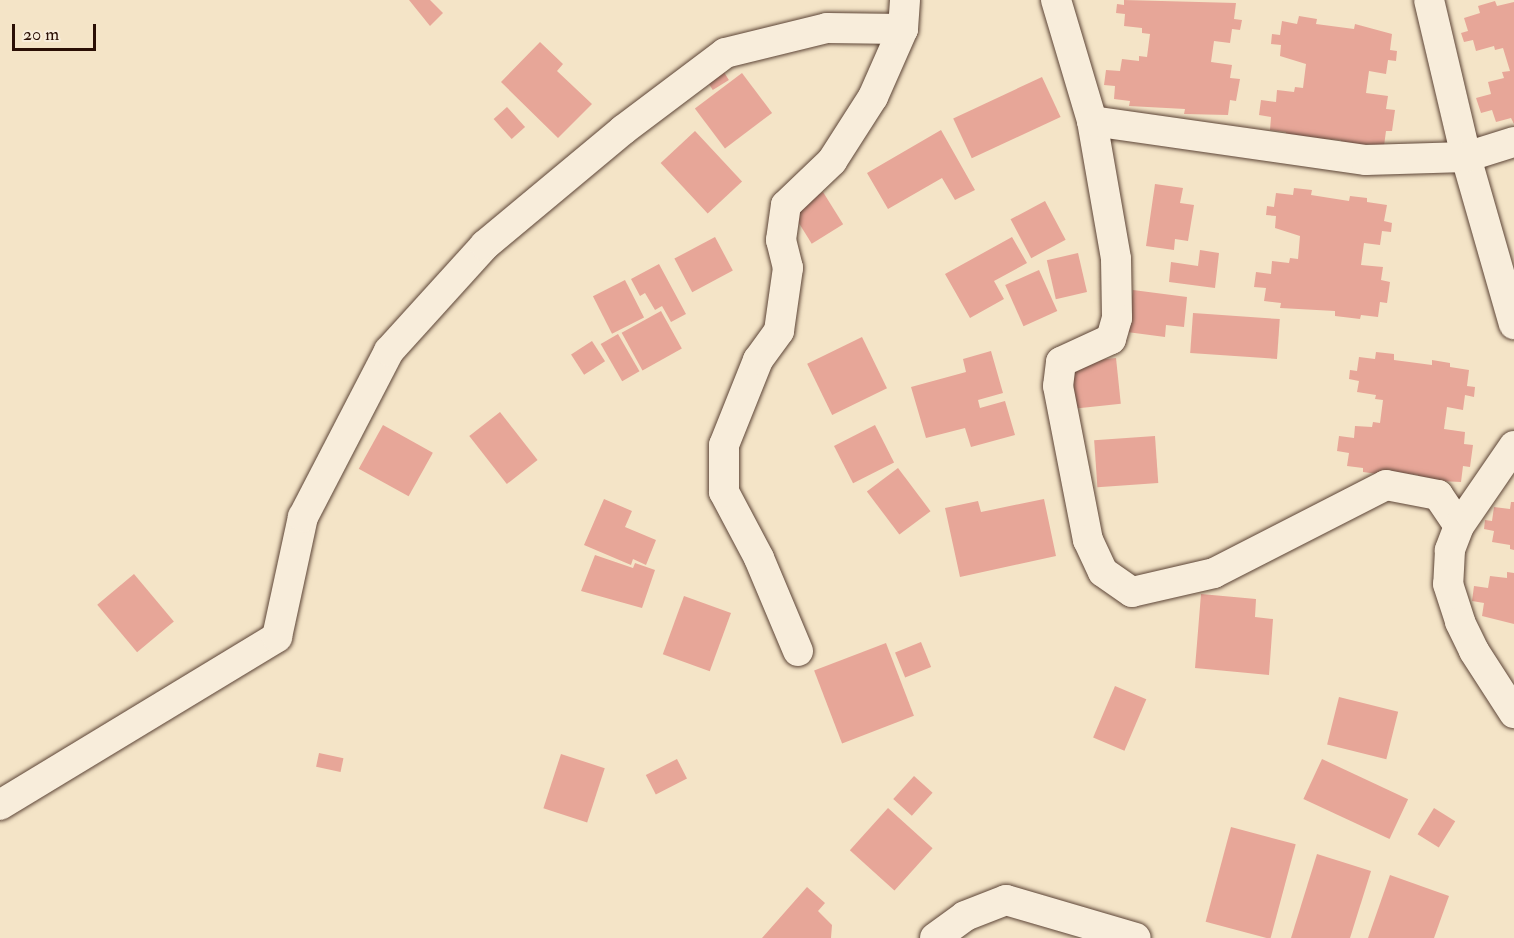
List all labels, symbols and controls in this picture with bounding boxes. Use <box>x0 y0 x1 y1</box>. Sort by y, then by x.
scale bar <box>15 12 99 50</box>
text: 20 m <box>23 23 59 46</box>

